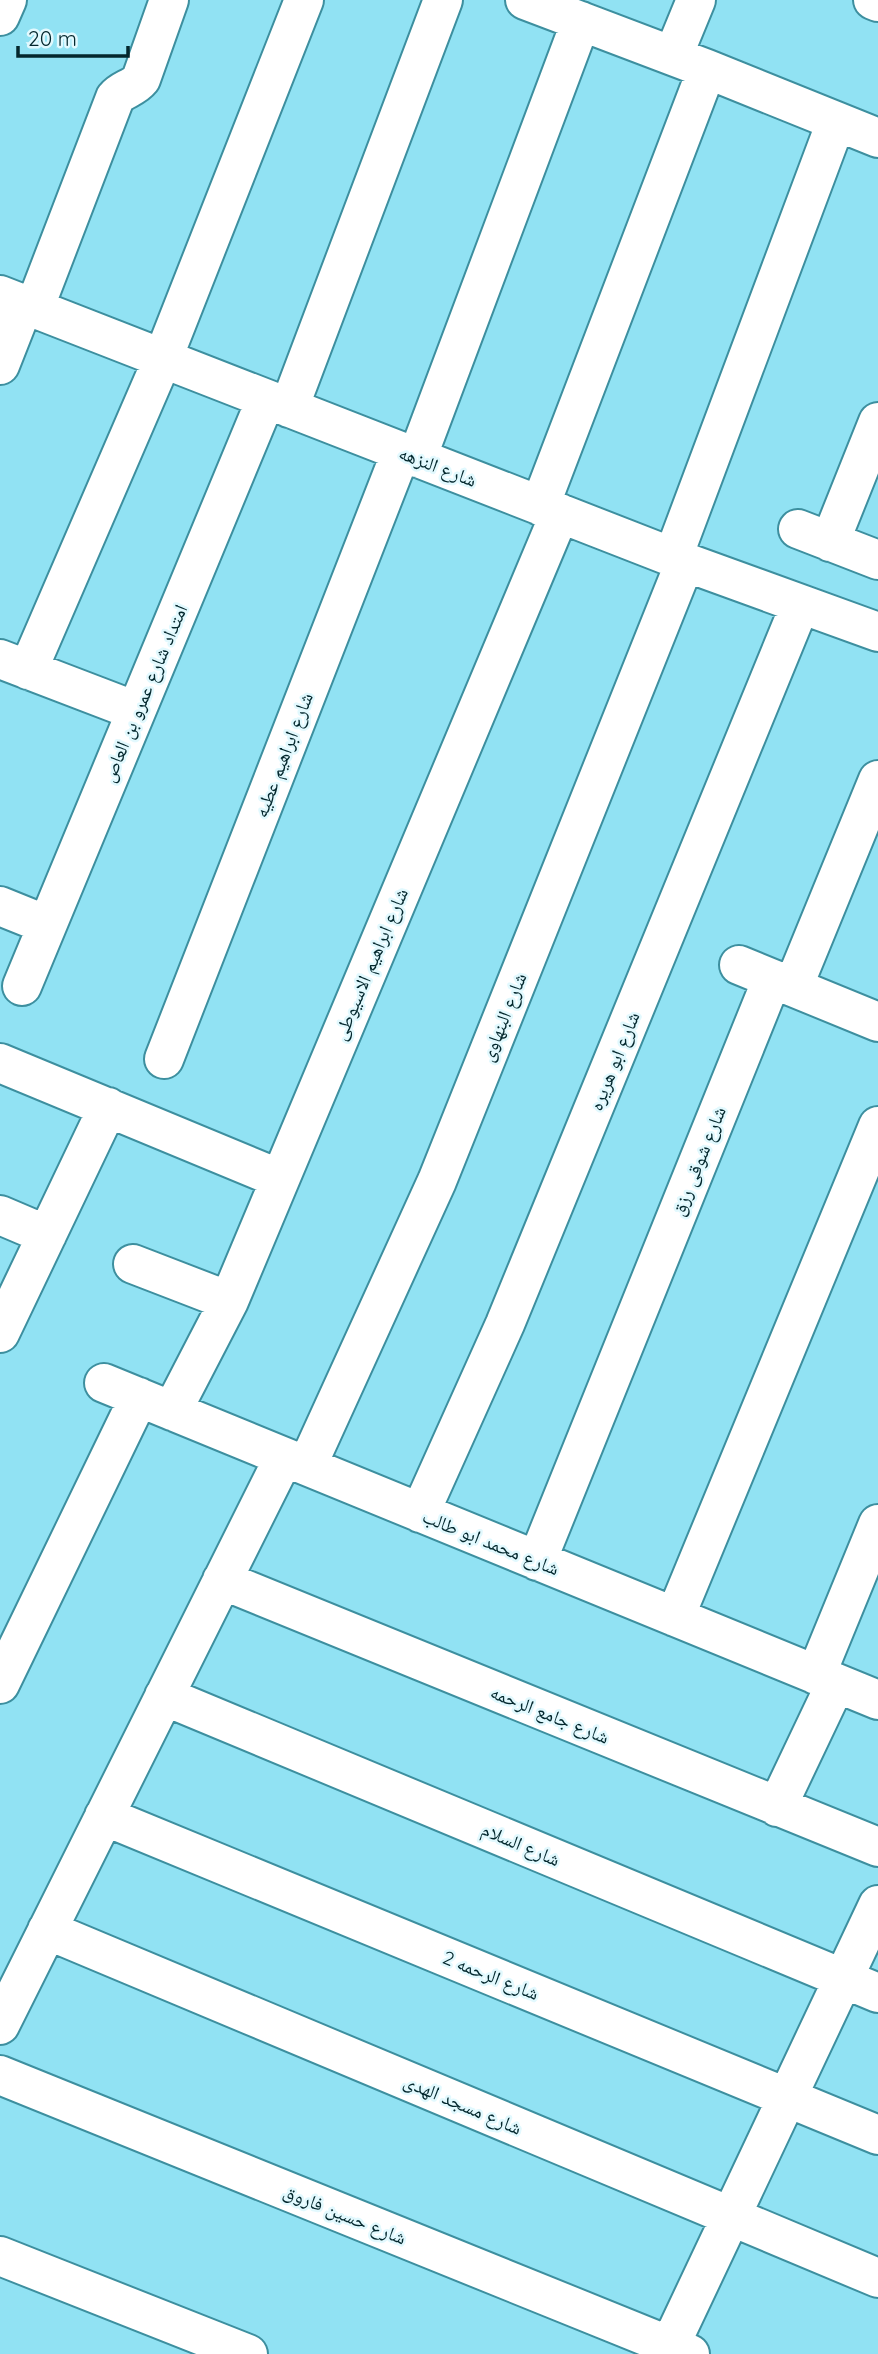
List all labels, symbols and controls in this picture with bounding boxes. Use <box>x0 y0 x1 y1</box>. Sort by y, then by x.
scale bar <box>18 14 128 58</box>
text: 20 m <box>28 25 77 51</box>
street label: شارع النزهه <box>396 440 480 492</box>
street label: امتداد شارع عمرو بن العاص <box>96 601 192 785</box>
street label: شارع ابراهيم عطيه <box>248 689 319 821</box>
street label: شارع ابراهيم الاسيوطى <box>327 884 414 1044</box>
street label: شارع البنهاوى <box>474 969 532 1065</box>
street label: شارع ابو هريره <box>583 1008 645 1114</box>
street label: شارع شوقى رزق <box>665 1103 731 1219</box>
street label: شارع محمد ابو طالب <box>419 1504 563 1580</box>
street label: شارع جامع الرحمه <box>487 1679 613 1750</box>
street label: شارع السلام <box>477 1817 564 1873</box>
street label: شارع الرحمه 2 <box>439 1945 543 2005</box>
street label: شارع مسجد الهدى <box>400 2068 526 2140</box>
street label: شارع حسين فاروق <box>280 2178 410 2250</box>

